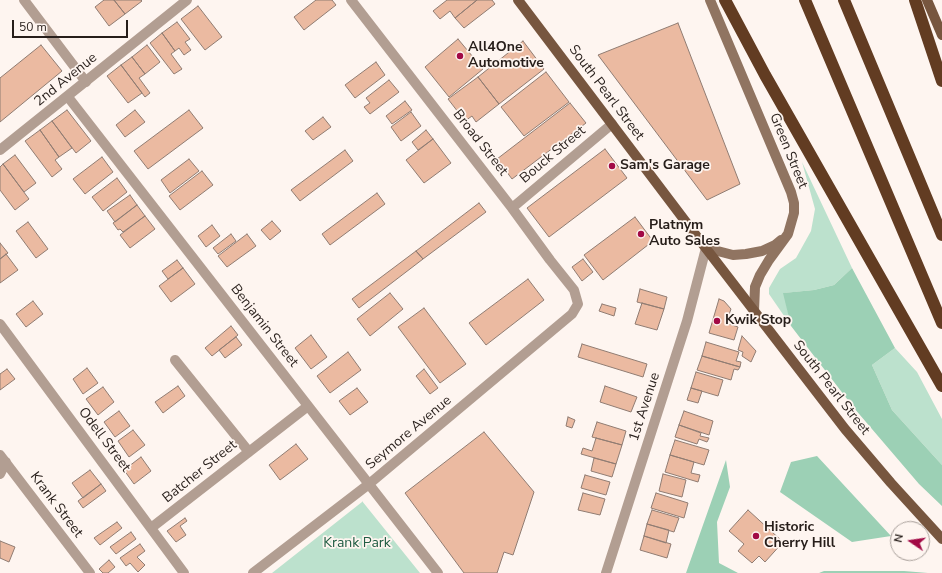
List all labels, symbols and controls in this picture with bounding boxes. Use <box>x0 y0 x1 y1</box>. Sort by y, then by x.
scale bar <box>14 12 130 38</box>
text: 50 m <box>19 19 47 35</box>
place label: All4One Automotive <box>468 40 544 72</box>
street label: South Pearl Street <box>565 42 647 144</box>
street label: 2nd Avenue <box>31 50 101 110</box>
marker: All4One Automotive <box>455 51 465 61</box>
street label: Broad Street <box>449 106 511 180</box>
street label: Green Street <box>765 111 811 191</box>
street label: Bouck Street <box>517 123 589 187</box>
place label: Sam's Garage <box>620 158 710 174</box>
marker: Sam's Garage <box>607 161 617 171</box>
place label: Platnym Auto Sales <box>649 218 720 250</box>
marker: Platnym Auto Sales <box>636 229 646 239</box>
street label: Benjamin Street <box>226 281 302 371</box>
place label: Kwik Stop <box>725 313 791 329</box>
marker: Kwik Stop <box>712 316 722 326</box>
street label: South Pearl Street <box>789 337 873 439</box>
street label: 1st Avenue <box>626 371 664 443</box>
street label: Seymore Avenue <box>363 392 455 474</box>
street label: Odell Street <box>74 404 134 476</box>
street label: Batcher Street <box>160 437 240 507</box>
street label: Krank Street <box>26 469 86 541</box>
place label: Historic Cherry Hill <box>764 520 835 552</box>
north arrow <box>890 521 930 561</box>
marker: Historic Cherry Hill <box>751 531 761 541</box>
text: N <box>891 533 907 544</box>
park label: Krank Park <box>323 536 391 552</box>

